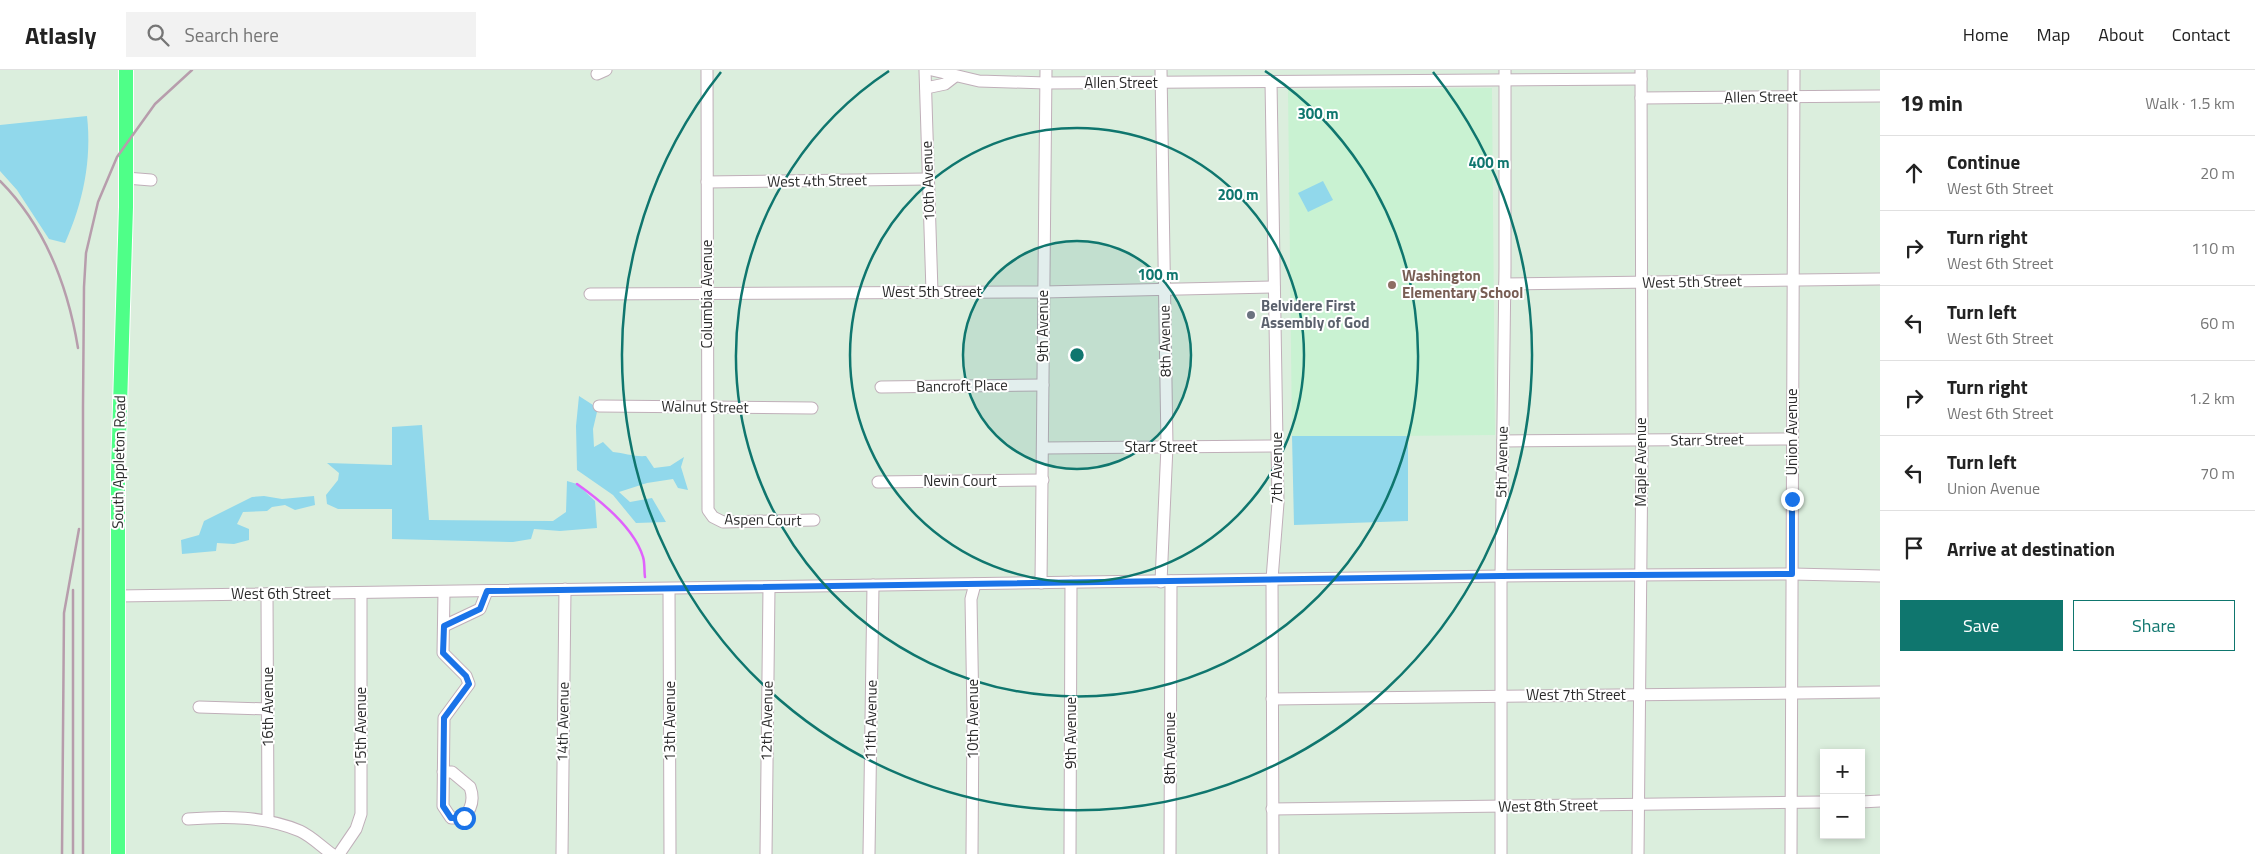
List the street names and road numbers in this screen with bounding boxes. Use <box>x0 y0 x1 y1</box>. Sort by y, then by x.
street label: Allen Street <box>1084 71 1158 94</box>
street label: Allen Street <box>1724 84 1799 109</box>
street label: 10th Avenue <box>915 140 940 222</box>
street label: West 4th Street <box>767 168 868 193</box>
street label: Columbia Avenue <box>695 240 718 348</box>
street label: West 5th Street <box>1642 269 1743 294</box>
street label: West 5th Street <box>882 280 983 303</box>
street label: 9th Avenue <box>1031 290 1054 362</box>
street label: 8th Avenue <box>1152 305 1177 377</box>
street label: Bancroft Place <box>916 373 1008 398</box>
street label: Union Avenue <box>1780 388 1803 476</box>
street label: Walnut Street <box>661 394 750 419</box>
street label: South Appleton Road <box>106 395 131 529</box>
street label: Maple Avenue <box>1629 417 1652 507</box>
street label: 5th Avenue <box>1489 426 1514 498</box>
street label: Starr Street <box>1670 427 1744 452</box>
street label: 7th Avenue <box>1265 432 1288 504</box>
street label: Starr Street <box>1124 435 1198 458</box>
street label: Nevin Court <box>923 469 998 492</box>
street label: Aspen Court <box>724 507 802 532</box>
street label: West 6th Street <box>231 582 332 605</box>
street label: 16th Avenue <box>256 667 279 747</box>
street label: 10th Avenue <box>961 679 984 759</box>
street label: 11th Avenue <box>858 680 883 760</box>
street label: 13th Avenue <box>658 681 681 761</box>
street label: 12th Avenue <box>754 681 779 761</box>
street label: 14th Avenue <box>550 682 575 762</box>
street label: West 7th Street <box>1526 683 1627 706</box>
street label: 15th Avenue <box>349 687 372 767</box>
street label: 9th Avenue <box>1059 697 1082 769</box>
street label: 8th Avenue <box>1158 712 1181 784</box>
street label: West 8th Street <box>1498 793 1599 818</box>

